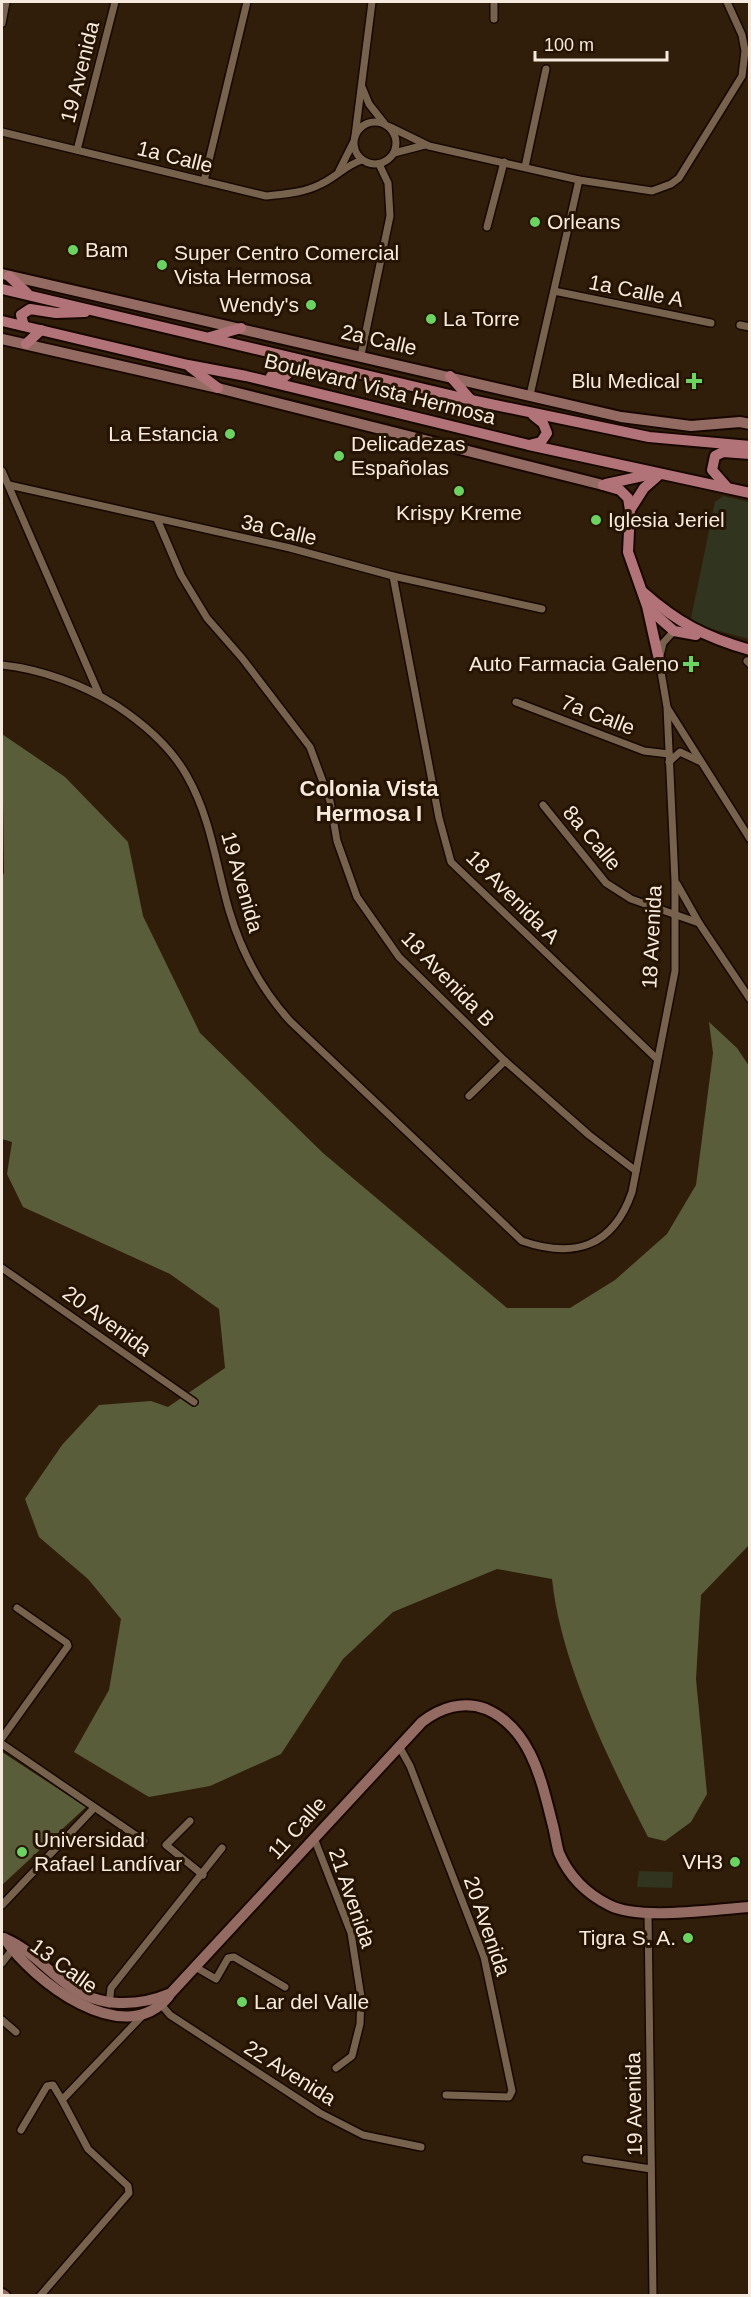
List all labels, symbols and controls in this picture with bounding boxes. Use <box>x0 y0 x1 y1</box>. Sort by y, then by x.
street label: 19 Avenida <box>56 19 103 125</box>
scale bar <box>535 24 667 62</box>
text: 100 m <box>544 35 594 55</box>
street label: 1a Calle <box>135 136 215 177</box>
place label: Orleans <box>547 210 621 233</box>
marker: Orleans <box>528 215 542 229</box>
place label: Bam <box>85 238 128 261</box>
place label: Super Centro Comercial Vista Hermosa <box>174 241 399 288</box>
marker: Bam <box>66 243 80 257</box>
marker: Super Centro Comercial Vista Hermosa <box>155 258 169 272</box>
street label: 1a Calle A <box>587 270 685 311</box>
place label: Wendy's <box>220 293 299 316</box>
marker: Wendy's <box>304 298 318 312</box>
place label: La Torre <box>443 307 520 330</box>
marker: La Torre <box>424 312 438 326</box>
street label: 2a Calle <box>339 320 419 359</box>
street label: Boulevard Vista Hermosa <box>262 349 499 429</box>
place label: Blu Medical <box>571 369 680 392</box>
marker: Blu Medical <box>685 372 703 390</box>
place label: La Estancia <box>108 422 218 445</box>
marker: La Estancia <box>223 427 237 441</box>
place label: Delicadezas Españolas <box>351 432 465 479</box>
marker: Delicadezas Españolas <box>332 449 346 463</box>
marker: Krispy Kreme <box>452 484 466 498</box>
place label: Krispy Kreme <box>396 501 522 524</box>
place label: Iglesia Jeriel <box>608 508 725 531</box>
street label: 3a Calle <box>239 510 319 549</box>
marker: Iglesia Jeriel <box>589 513 603 527</box>
place label: Auto Farmacia Galeno <box>469 652 679 675</box>
marker: Auto Farmacia Galeno <box>684 657 698 671</box>
street label: 7a Calle <box>558 690 638 739</box>
district label: Colonia Vista Hermosa I <box>300 776 439 826</box>
street label: 8a Calle <box>559 801 626 875</box>
street label: 19 Avenida <box>217 829 268 935</box>
street label: 18 Avenida A <box>462 845 565 948</box>
street label: 18 Avenida <box>637 884 666 989</box>
street label: 18 Avenida B <box>397 926 499 1031</box>
street label: 20 Avenida <box>59 1281 156 1361</box>
street label: 11 Calle <box>263 1792 330 1863</box>
place label: Universidad Rafael Landívar <box>34 1828 182 1875</box>
marker: Universidad Rafael Landívar <box>15 1845 29 1859</box>
street label: 21 Avenida <box>325 1845 380 1951</box>
place label: VH3 <box>682 1850 723 1873</box>
marker: VH3 <box>728 1855 742 1869</box>
street label: 20 Avenida <box>460 1873 515 1979</box>
place label: Tigra S. A. <box>579 1926 676 1949</box>
marker: Tigra S. A. <box>681 1931 695 1945</box>
street label: 13 Calle <box>26 1934 102 1998</box>
place label: Lar del Valle <box>254 1990 369 2013</box>
marker: Lar del Valle <box>235 1995 249 2009</box>
street label: 22 Avenida <box>240 2035 341 2110</box>
street label: 19 Avenida <box>621 2052 646 2156</box>

